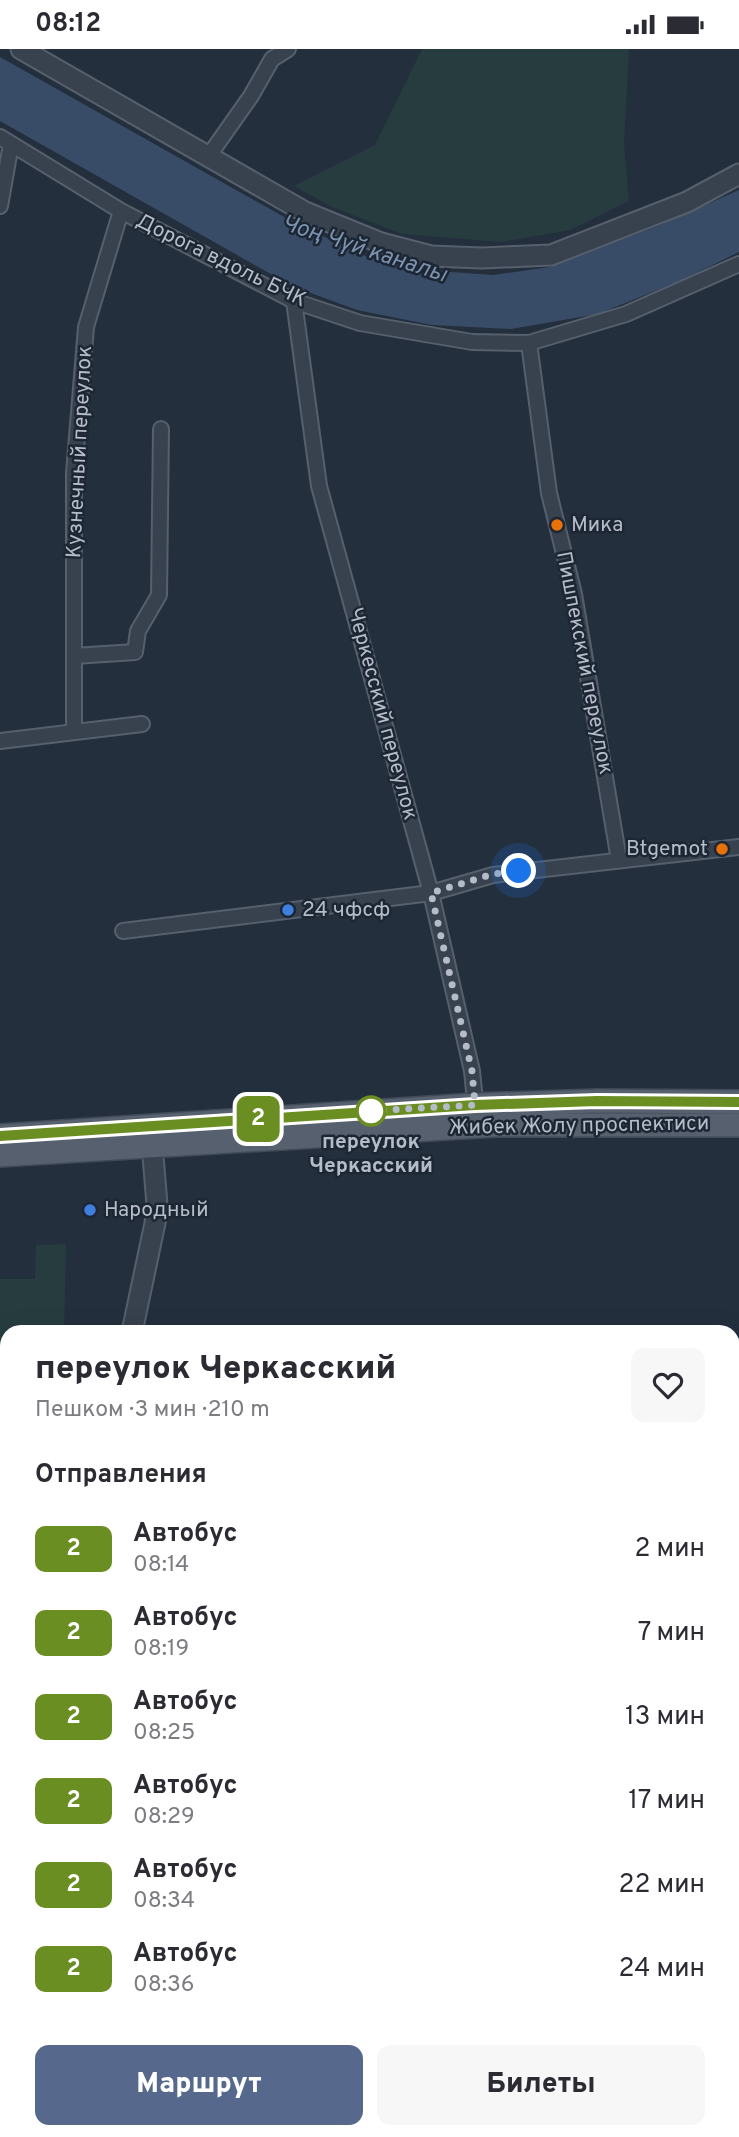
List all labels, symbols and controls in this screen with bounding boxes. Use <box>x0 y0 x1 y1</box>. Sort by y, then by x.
text: 08:12 <box>35 8 101 41</box>
street label: Дорога вдоль БЧК <box>131 208 311 314</box>
water label: Чоң Чүй каналы <box>278 210 451 290</box>
street label: Кузнечный переулок <box>61 345 99 559</box>
place label: Мика <box>571 512 623 539</box>
marker: Мика <box>549 517 565 533</box>
street label: Пишпекский переулок <box>549 549 619 777</box>
street label: Черкесский переулок <box>341 605 423 823</box>
place label: Btgemot <box>626 836 708 863</box>
marker: Btgemot <box>714 841 730 857</box>
your location <box>501 853 536 888</box>
place label: 24 чфсф <box>302 897 390 924</box>
marker: 24 чфсф <box>280 902 296 918</box>
line badge: 2 <box>235 1096 281 1142</box>
marker: переулок Черкасский <box>356 1096 386 1126</box>
text: 2 <box>251 1104 265 1134</box>
street label: Жибек Жолу проспектиси <box>449 1110 709 1142</box>
place label: переулок Черкасский <box>309 1129 433 1180</box>
place label: Народный <box>104 1197 209 1224</box>
marker: Народный <box>82 1202 98 1218</box>
button: heart <box>631 1348 705 1422</box>
text: переулок Черкасский <box>35 1349 396 1391</box>
text: Пешком · 3 мин · 210 m <box>35 1396 270 1425</box>
text: Отправления <box>35 1459 207 1492</box>
text: Автобус <box>133 1518 238 1551</box>
text: 2 мин <box>634 1533 705 1566</box>
text: 2 <box>66 1534 81 1564</box>
text: 08:14 <box>133 1551 189 1580</box>
text: Автобус <box>133 1602 238 1635</box>
text: 7 мин <box>638 1617 705 1650</box>
text: 2 <box>66 1618 81 1648</box>
text: 08:19 <box>133 1635 189 1664</box>
text: Автобус <box>133 1686 238 1719</box>
text: 13 мин <box>625 1701 705 1734</box>
text: 2 <box>66 1702 81 1732</box>
text: 08:25 <box>133 1719 195 1748</box>
text: Автобус <box>133 1770 238 1803</box>
text: 17 мин <box>628 1785 705 1818</box>
text: 2 <box>66 1786 81 1816</box>
text: 08:29 <box>133 1803 195 1832</box>
text: Автобус <box>133 1854 238 1887</box>
text: 22 мин <box>619 1869 705 1902</box>
text: 2 <box>66 1870 81 1900</box>
text: 08:34 <box>133 1887 195 1916</box>
text: Автобус <box>133 1938 238 1971</box>
text: 24 мин <box>619 1953 705 1986</box>
text: 2 <box>66 1954 81 1984</box>
text: 08:36 <box>133 1971 195 2000</box>
button: Маршрут <box>35 2045 363 2125</box>
button: Билеты <box>377 2045 705 2125</box>

